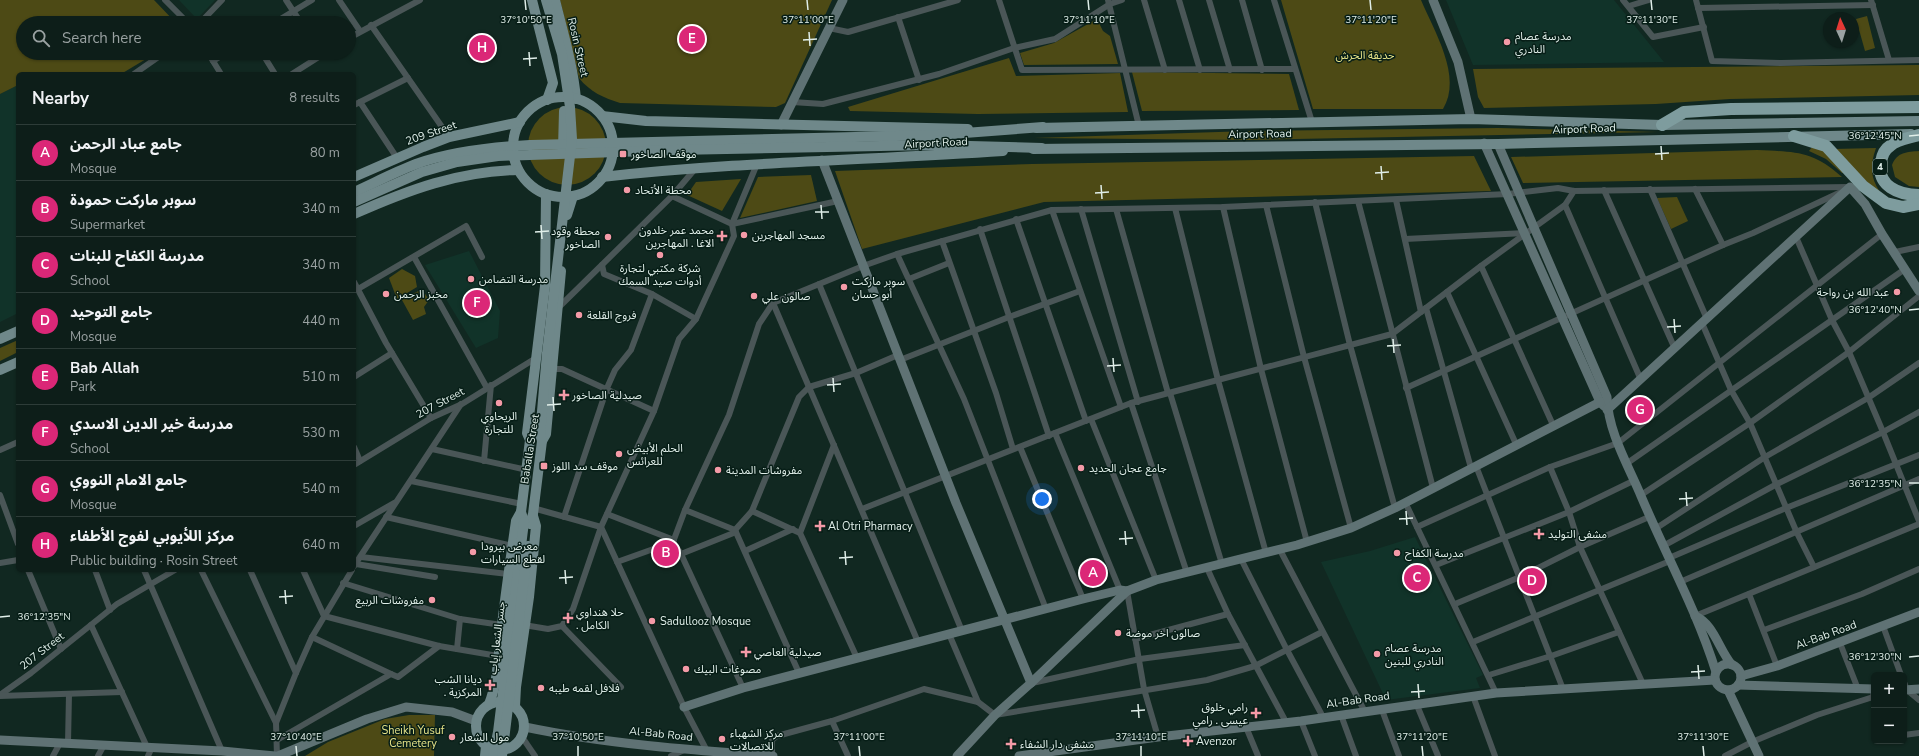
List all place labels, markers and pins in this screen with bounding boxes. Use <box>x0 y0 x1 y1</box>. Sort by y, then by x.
pin: E <box>679 24 705 54</box>
place label: مدرسة عصام النادري <box>1515 29 1572 58</box>
pin: H <box>469 33 495 63</box>
marker: مدرسة عصام النادري <box>1502 37 1512 47</box>
place label: موقف الصاخور <box>630 147 697 162</box>
marker: موقف الصاخور <box>618 149 628 159</box>
place label: محطة الأتحاد <box>635 183 692 198</box>
marker: محطة الأتحاد <box>622 185 632 195</box>
place label: محمد عمر خلدون الآغا . المهاجرين <box>639 223 714 251</box>
place label: محطة وقود الصاخور <box>551 224 600 252</box>
place label: مسجد المهاجرين <box>752 228 825 243</box>
marker: مسجد المهاجرين <box>739 230 749 240</box>
marker: محمد عمر خلدون الآغا . المهاجرين <box>717 231 727 241</box>
marker: محطة وقود الصاخور <box>603 232 613 242</box>
marker: شركة مكتبي لتجارة أدوات صيد السمك <box>655 250 665 260</box>
place label: شركة مكتبي لتجارة أدوات صيد السمك <box>618 261 702 289</box>
place label: مدرسة التضامن <box>479 272 548 287</box>
marker: مدرسة التضامن <box>466 274 476 284</box>
place label: سوبر ماركت أبو حسان <box>852 274 905 302</box>
marker: سوبر ماركت أبو حسان <box>839 282 849 292</box>
place label: عبد الله بن رواحة <box>1817 285 1889 300</box>
place label: مخبز الرحمن <box>394 287 448 302</box>
marker: عبد الله بن رواحة <box>1892 287 1902 297</box>
pin: F <box>464 288 490 318</box>
marker: مخبز الرحمن <box>381 289 391 299</box>
place label: صالون علي <box>762 289 811 305</box>
marker: صالون علي <box>749 291 759 301</box>
place label: فروج القلعة <box>587 308 636 323</box>
marker: فروج القلعة <box>574 310 584 320</box>
place label: صيدلية الصاخور <box>571 388 642 403</box>
marker: صيدلية الصاخور <box>559 390 569 400</box>
pin: G <box>1627 395 1653 425</box>
marker: الريحاوي للتجارة <box>494 398 504 408</box>
place label: الريحاوي للتجارة <box>481 409 517 437</box>
place label: الحلم الأبيض للعرائس <box>627 441 683 469</box>
marker: الحلم الأبيض للعرائس <box>614 449 624 459</box>
place label: موقف سد اللوز <box>551 459 618 474</box>
marker: موقف سد اللوز <box>539 461 549 471</box>
place label: جامع عجان الحديد <box>1089 461 1167 476</box>
place label: مفروشات المدينة <box>726 463 802 478</box>
marker: جامع عجان الحديد <box>1076 463 1086 473</box>
marker: مفروشات المدينة <box>713 465 723 475</box>
place label: Al Otri Pharmacy <box>828 519 913 534</box>
marker: Al Otri Pharmacy <box>815 521 825 531</box>
place label: مشفى التوليد <box>1548 527 1607 542</box>
marker: مشفى التوليد <box>1533 528 1545 540</box>
pin: B <box>653 538 679 568</box>
place label: معرض بيرودا لقطع السيارات <box>481 539 545 567</box>
place label: مدرسة الكفاح <box>1405 546 1464 561</box>
marker: معرض بيرودا لقطع السيارات <box>468 547 478 557</box>
marker: مدرسة الكفاح <box>1392 548 1402 558</box>
pin: A <box>1080 558 1106 588</box>
pin: C <box>1404 563 1430 593</box>
pin: D <box>1519 566 1545 596</box>
place label: مفروشات الربيع <box>356 593 424 608</box>
marker: مفروشات الربيع <box>427 595 437 605</box>
place label: حلا هنداوي . الكامل <box>576 605 624 633</box>
marker: حلا هنداوي . الكامل <box>563 613 573 623</box>
place label: Sadullooz Mosque <box>660 614 751 629</box>
marker: Sadullooz Mosque <box>647 616 657 626</box>
place label: صالون اخر موضة <box>1126 626 1200 641</box>
marker: صالون اخر موضة <box>1113 628 1123 638</box>
place label: مدرسة عصام النادري للبنين <box>1385 641 1444 670</box>
place label: صيدلية العاصي <box>754 645 822 661</box>
marker: صيدلية العاصي <box>741 647 751 657</box>
marker: مدرسة عصام النادري للبنين <box>1372 649 1382 659</box>
place label: مصوغات البيك <box>694 662 762 677</box>
marker: مصوغات البيك <box>681 664 691 674</box>
place label: ديانا الشب . المركزية <box>434 672 482 700</box>
marker: ديانا الشب . المركزية <box>485 680 495 690</box>
place label: فلافل لقمه طيبه <box>549 681 620 696</box>
marker: فلافل لقمه طيبه <box>536 683 546 693</box>
place label: رامي خلوق عيسى . رامي <box>1193 700 1248 729</box>
marker: رامي خلوق عيسى . رامي <box>1251 708 1261 718</box>
place label: مركز الشهباء للاتصالات <box>730 726 784 754</box>
place label: مول الشعار <box>459 730 509 745</box>
marker: مول الشعار <box>447 732 457 742</box>
marker: مركز الشهباء للاتصالات <box>717 734 727 744</box>
place label: Avenzor <box>1196 734 1237 749</box>
marker: Avenzor <box>1183 736 1193 746</box>
place label: مشفى دار الشفاء <box>1020 737 1094 752</box>
marker: مشفى دار الشفاء <box>1005 738 1017 750</box>

